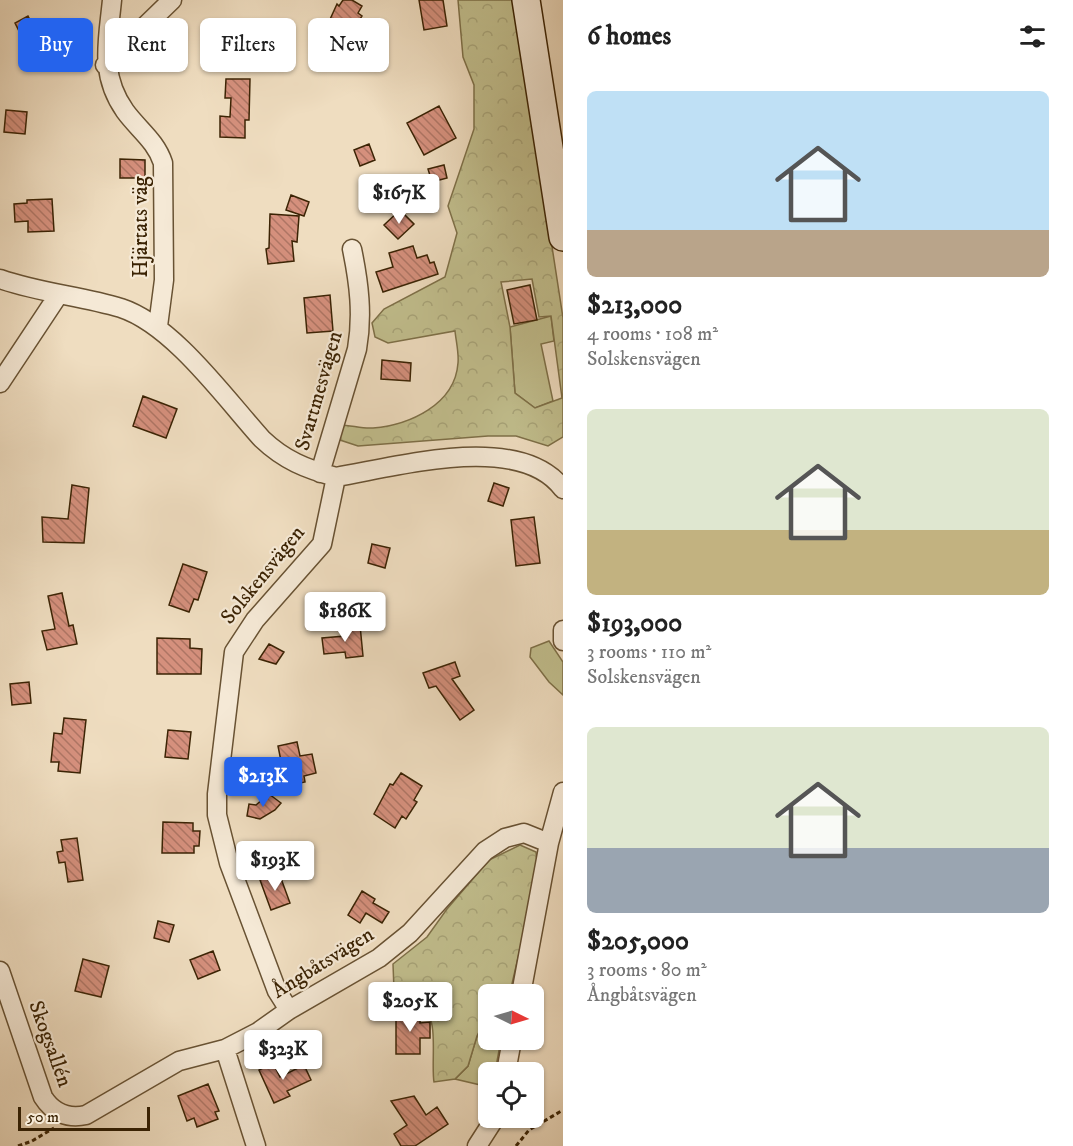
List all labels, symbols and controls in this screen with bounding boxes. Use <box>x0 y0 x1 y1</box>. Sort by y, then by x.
chip: Buy <box>18 18 93 72</box>
chip: Rent <box>105 18 188 72</box>
chip: Filters <box>200 18 296 72</box>
chip: New <box>308 18 389 72</box>
text: 6 homes <box>587 20 671 53</box>
icon: filters <box>1016 20 1049 53</box>
icon: home <box>764 130 872 238</box>
pin: $167K <box>357 174 441 225</box>
street label: Hjärtats väg <box>128 175 154 278</box>
text: $167K <box>372 181 426 206</box>
text: $213,000 <box>587 289 682 322</box>
text: 4 rooms · 108 m² <box>587 322 718 347</box>
street label: Svartmesvägen <box>290 328 348 454</box>
text: Solskensvägen <box>587 347 701 372</box>
icon: home <box>764 448 872 556</box>
street label: Solskensvägen <box>215 520 311 630</box>
pin: $186K <box>303 592 387 643</box>
text: $186K <box>319 599 371 624</box>
text: $193,000 <box>587 607 682 640</box>
text: 3 rooms · 110 m² <box>587 640 711 665</box>
text: Solskensvägen <box>587 665 701 690</box>
pin: $213K <box>221 757 305 808</box>
text: $213K <box>238 764 288 789</box>
icon: home <box>764 766 872 874</box>
pin: $193K <box>233 841 317 892</box>
text: $193K <box>250 848 300 873</box>
street label: Ångbåtsvägen <box>266 920 379 1005</box>
text: $205,000 <box>587 925 689 958</box>
text: 3 rooms · 80 m² <box>587 958 707 983</box>
pin: $205K <box>368 982 452 1033</box>
text: Ångbåtsvägen <box>587 983 697 1008</box>
north arrow <box>478 984 544 1050</box>
map controls <box>478 984 544 1128</box>
text: $205K <box>382 989 438 1014</box>
street label: Skogsallén <box>22 997 78 1091</box>
pin: $323K <box>241 1030 325 1081</box>
text: $323K <box>258 1037 308 1062</box>
button: locate <box>478 1062 544 1128</box>
scale bar <box>18 1104 150 1132</box>
text: 50 m <box>27 1107 59 1127</box>

